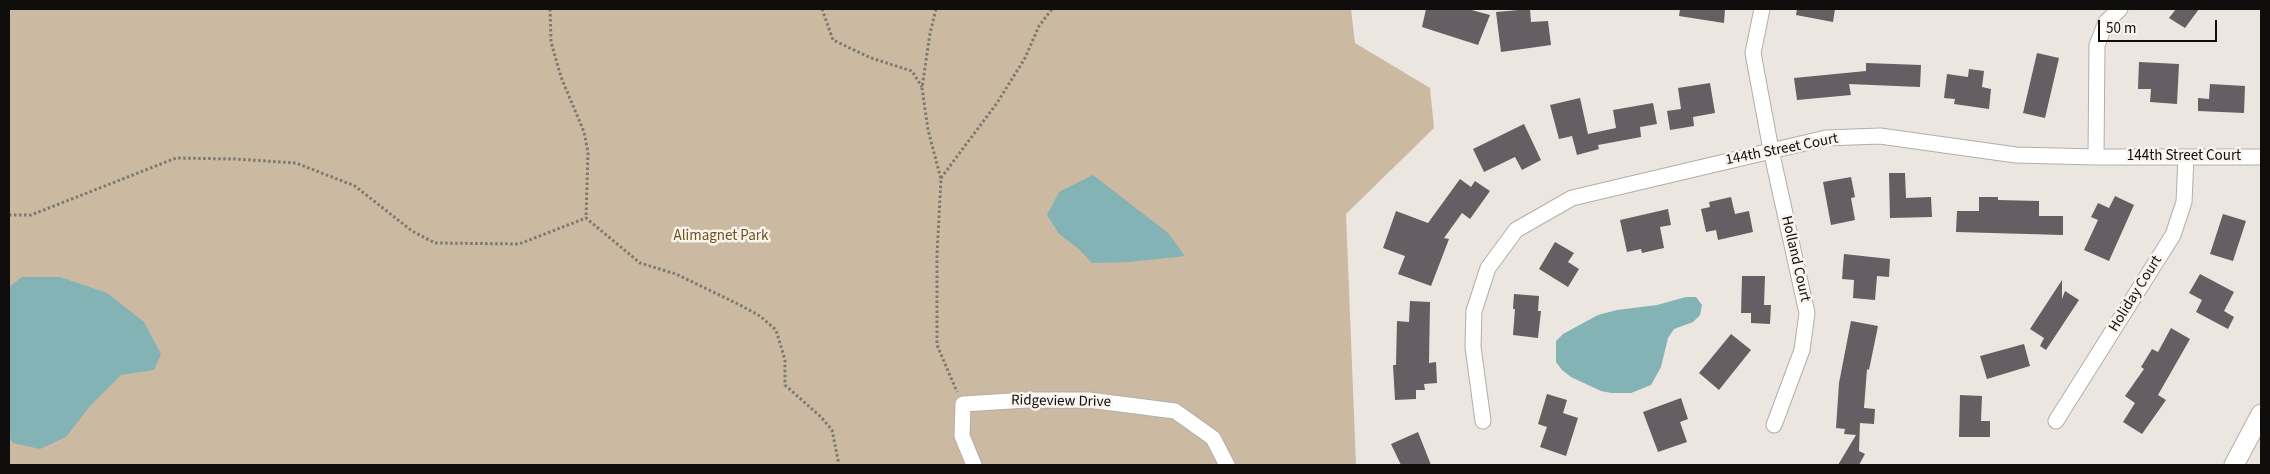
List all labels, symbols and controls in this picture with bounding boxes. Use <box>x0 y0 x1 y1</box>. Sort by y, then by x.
scale bar <box>2100 10 2219 42</box>
text: 50 m <box>2106 18 2136 39</box>
street label: 144th Street Court <box>1724 130 1840 170</box>
street label: 144th Street Court <box>2127 148 2241 166</box>
street label: Holland Court <box>1776 214 1814 304</box>
park label: Alimagnet Park <box>674 228 768 246</box>
street label: Holiday Court <box>2105 253 2167 335</box>
street label: Ridgeview Drive <box>1011 392 1111 412</box>

